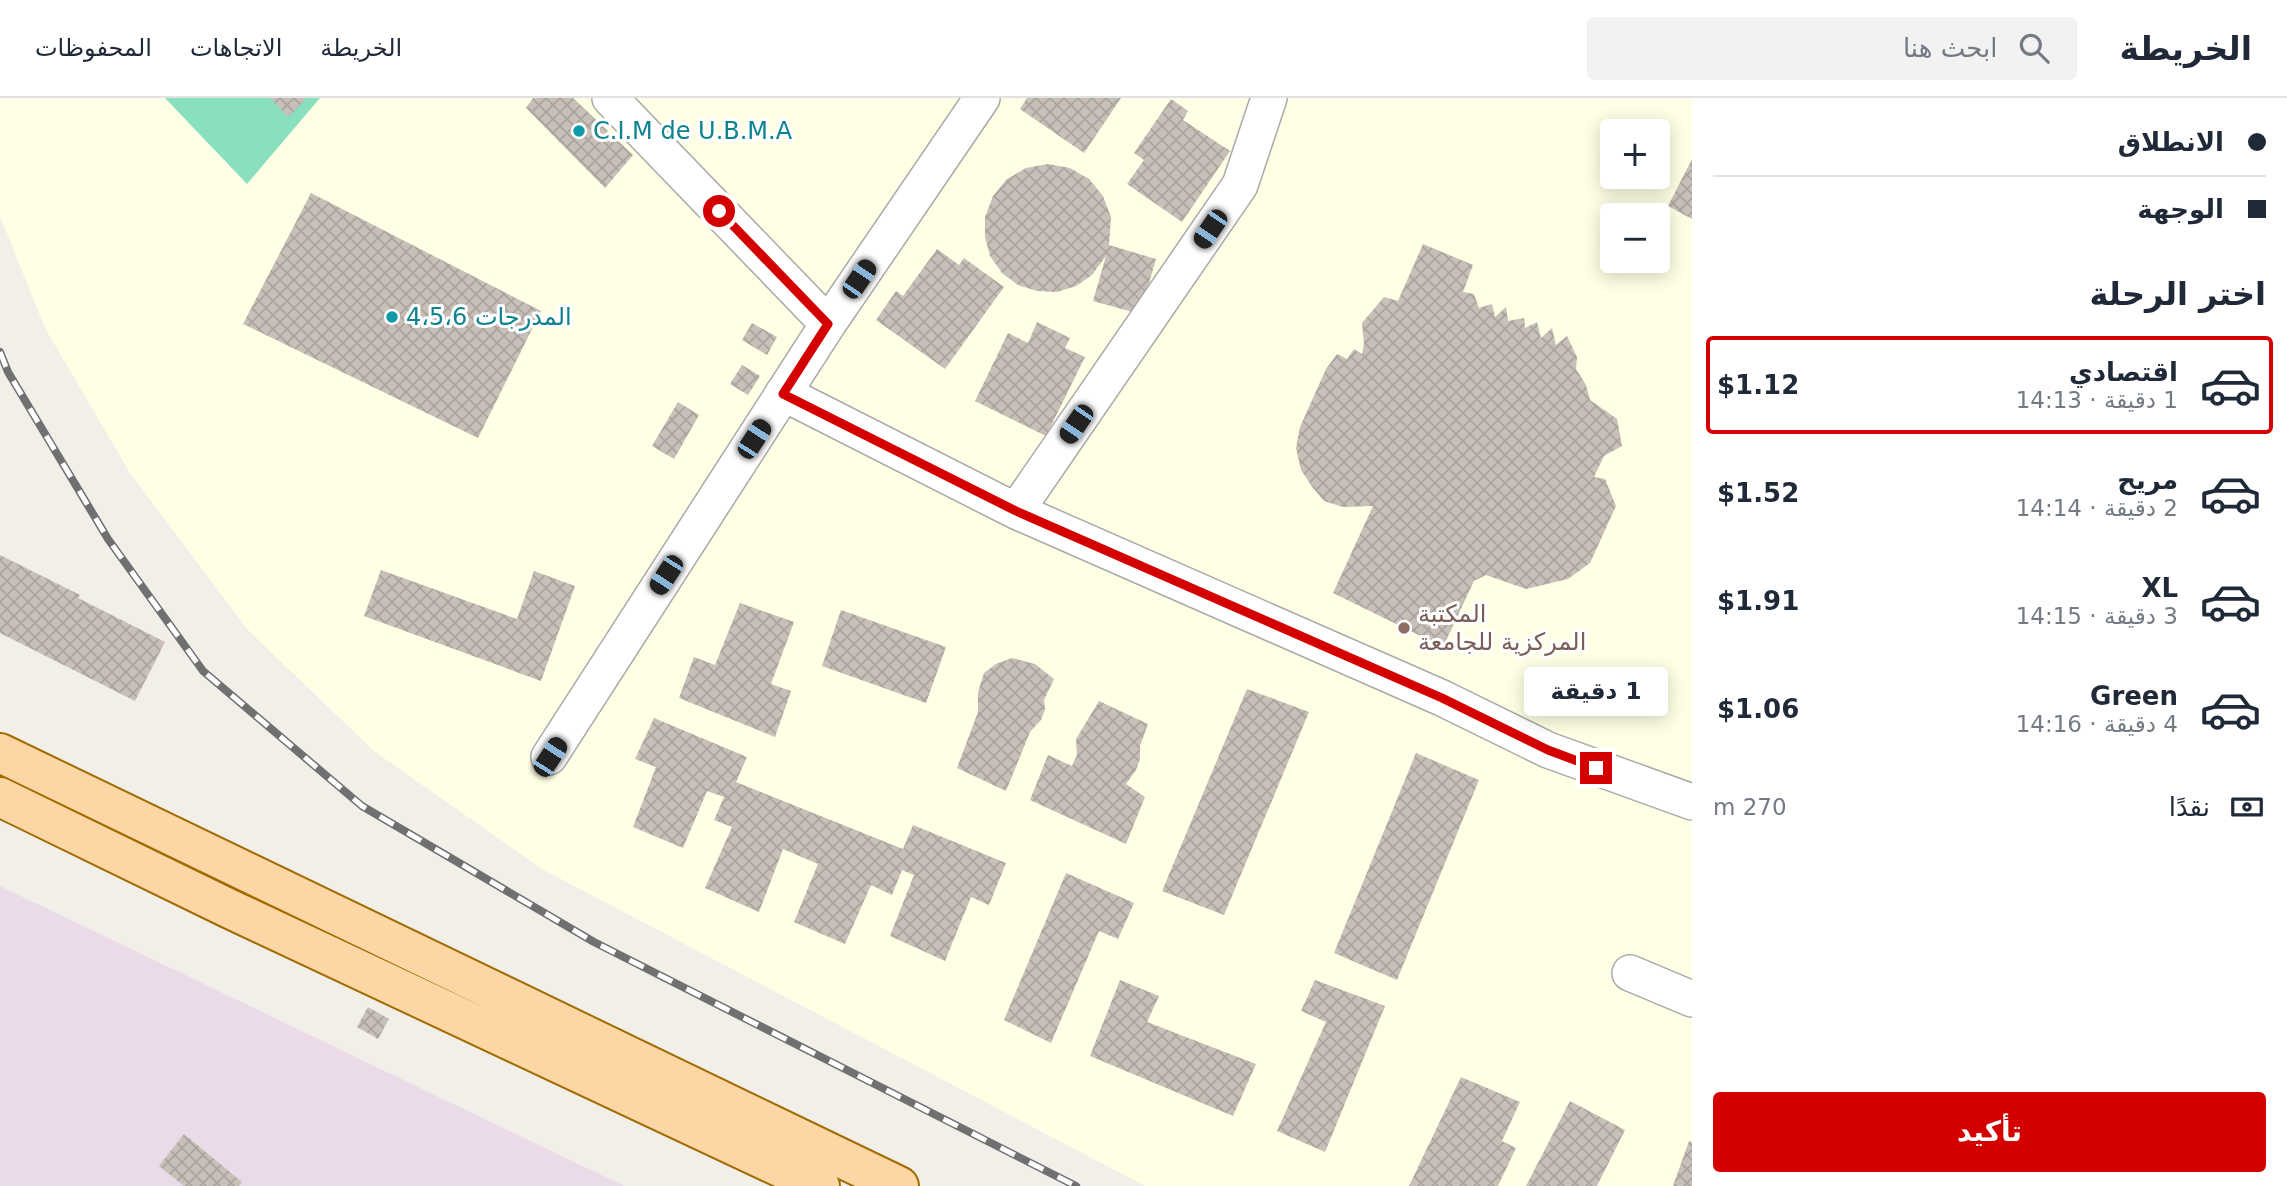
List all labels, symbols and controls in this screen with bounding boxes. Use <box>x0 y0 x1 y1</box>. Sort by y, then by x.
search box <box>1587 17 2077 80</box>
icon: search <box>2015 29 2053 67</box>
text: الخريطة <box>2119 29 2252 68</box>
text: ابحث هنا <box>1903 33 1997 63</box>
text: المحفوظات <box>35 34 152 62</box>
text: الاتجاهات <box>190 34 282 62</box>
text: الخريطة <box>320 34 402 62</box>
place label: C.I.M de U.B.M.A <box>593 117 793 145</box>
map controls <box>1600 119 1670 273</box>
button: + <box>1600 119 1670 189</box>
marker: C.I.M de U.B.M.A <box>571 123 587 139</box>
text: الانطلاق <box>2118 127 2224 157</box>
text: الوجهة <box>2137 194 2224 224</box>
route start <box>703 195 735 227</box>
button: − <box>1600 203 1670 273</box>
car <box>1190 206 1231 252</box>
car <box>839 256 880 302</box>
text: اختر الرحلة <box>2089 275 2266 313</box>
place label: المدرجات 4،5،6 <box>406 303 572 331</box>
marker: المدرجات 4،5،6 <box>384 309 400 325</box>
icon: car <box>2199 354 2262 417</box>
text: اقتصادي <box>2069 357 2178 387</box>
text: $1.12 <box>1717 370 1799 400</box>
text: 1 دقيقة · 14:13 <box>2016 387 2178 413</box>
car <box>1056 401 1097 447</box>
car <box>734 416 775 462</box>
icon: car <box>2199 462 2262 525</box>
text: مريح <box>2117 465 2178 495</box>
text: $1.52 <box>1717 478 1799 508</box>
text: 2 دقيقة · 14:14 <box>2016 495 2178 521</box>
car <box>646 552 687 598</box>
icon: car <box>2199 570 2262 633</box>
text: XL <box>2141 573 2178 603</box>
text: $1.91 <box>1717 586 1799 616</box>
place label: المكتبة المركزية للجامعة <box>1418 600 1586 656</box>
text: 3 دقيقة · 14:15 <box>2016 603 2178 629</box>
marker: المكتبة المركزية للجامعة <box>1396 620 1412 636</box>
callout: 1 دقيقة <box>1524 666 1668 716</box>
text: 1 دقيقة <box>1551 678 1641 704</box>
icon: car <box>2199 678 2262 741</box>
text: Green <box>2090 681 2178 711</box>
text: $1.06 <box>1717 694 1799 724</box>
text: 4 دقيقة · 14:16 <box>2016 711 2178 737</box>
car <box>530 734 571 780</box>
route end <box>1580 752 1612 784</box>
icon: cash <box>2228 788 2266 826</box>
text: نقدًا <box>2169 792 2210 822</box>
text: 270 m <box>1713 794 1787 820</box>
button: تأكيد <box>1713 1092 2266 1172</box>

